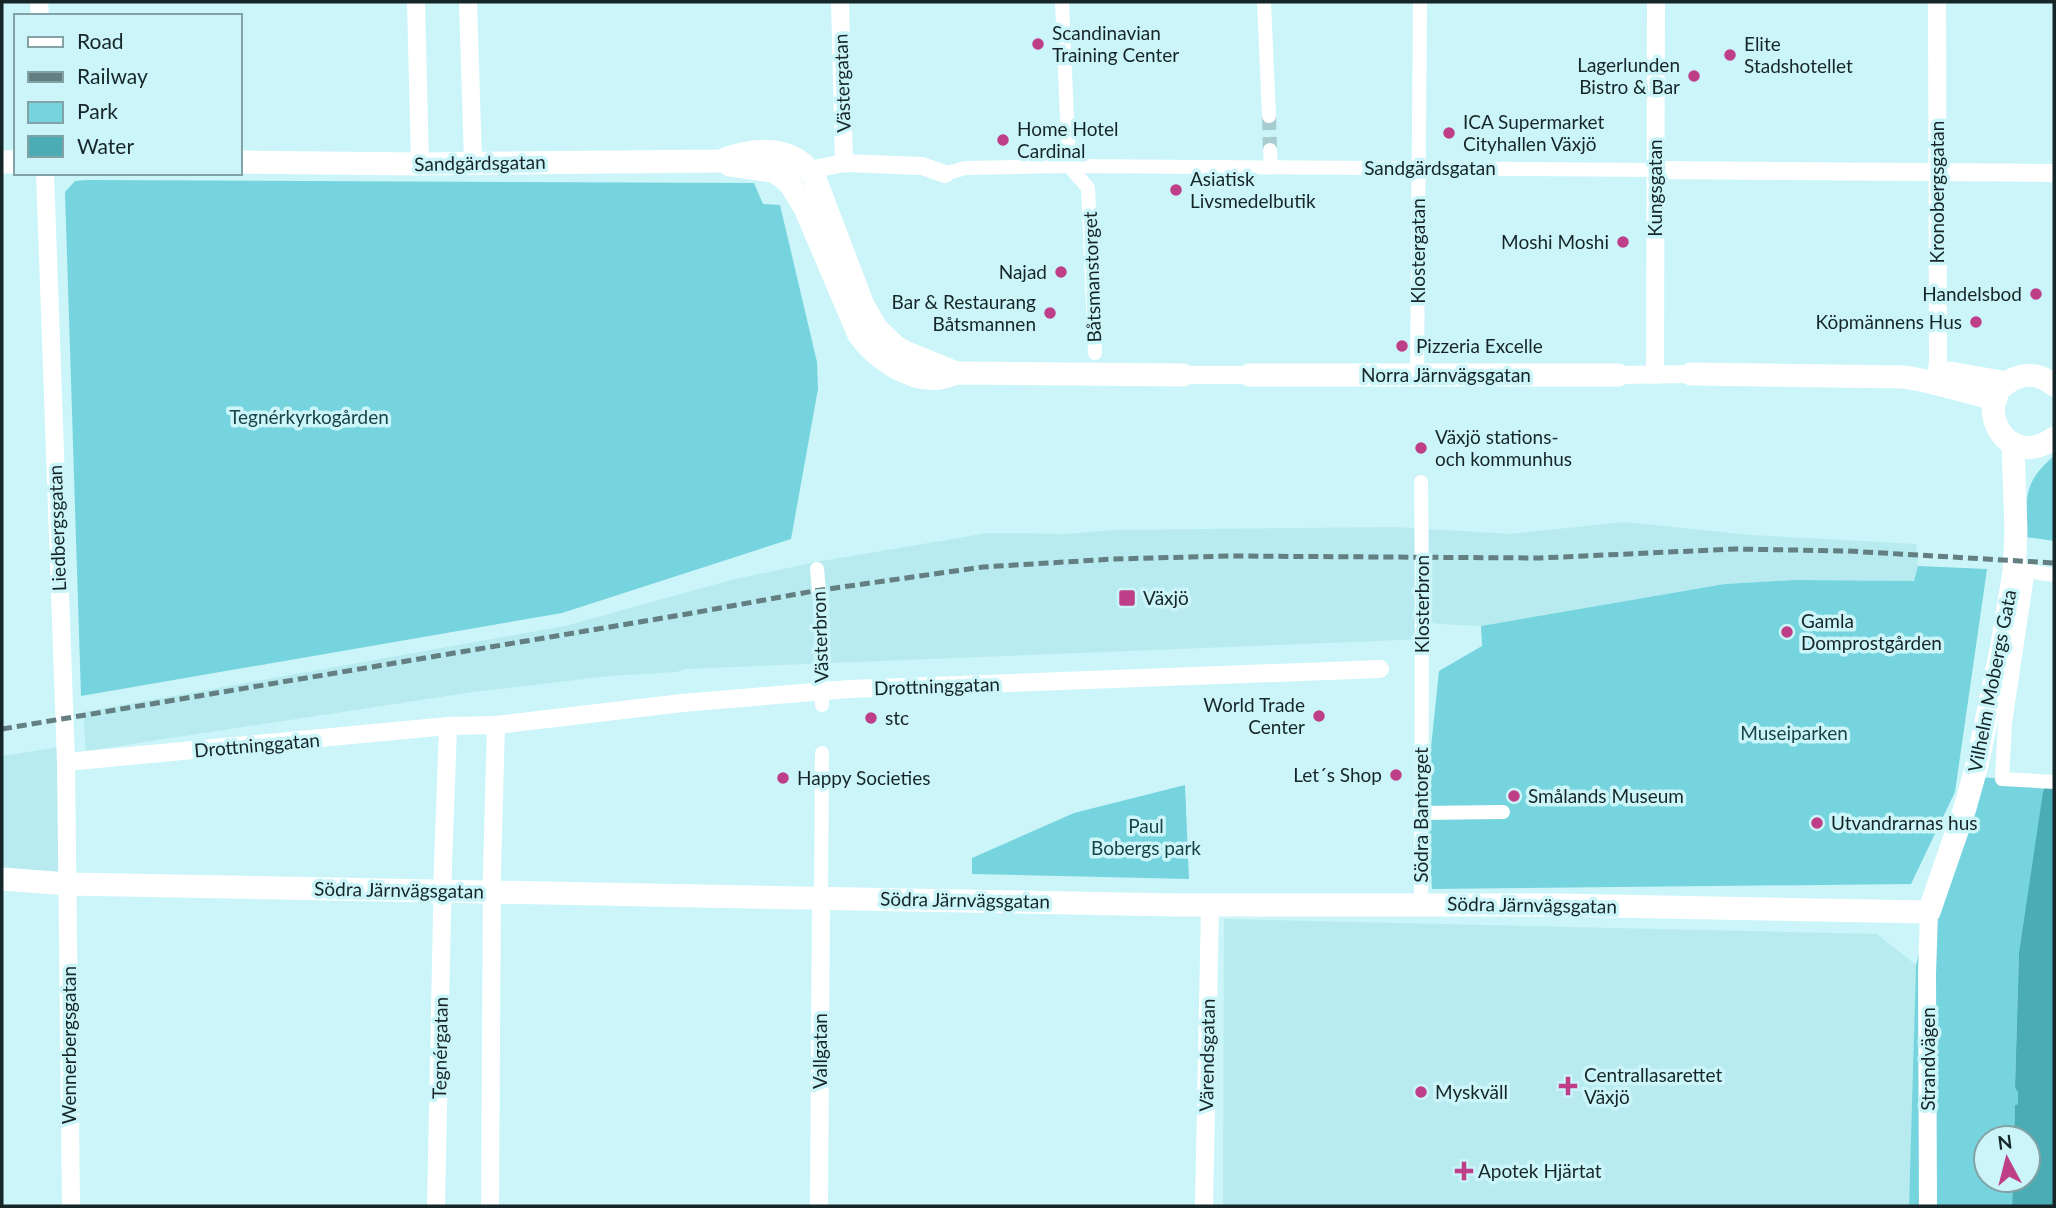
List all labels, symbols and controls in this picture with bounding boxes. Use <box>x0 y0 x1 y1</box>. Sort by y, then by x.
legend <box>14 14 242 175</box>
place label: Scandinavian Training Center <box>1052 21 1179 66</box>
text: Road <box>77 28 124 53</box>
place label: Elite Stadshotellet <box>1744 32 1853 77</box>
street label: Västergatan <box>828 33 855 133</box>
marker: Scandinavian Training Center <box>1030 36 1046 52</box>
marker: Elite Stadshotellet <box>1722 47 1738 63</box>
place label: Lagerlunden Bistro & Bar <box>1577 53 1680 98</box>
text: Railway <box>77 63 148 88</box>
marker: Lagerlunden Bistro & Bar <box>1686 68 1702 84</box>
text: Park <box>77 98 118 123</box>
place label: ICA Supermarket Cityhallen Växjö <box>1463 110 1604 155</box>
place label: Home Hotel Cardinal <box>1017 117 1119 162</box>
street label: Kronobergsgatan <box>1925 121 1948 263</box>
marker: ICA Supermarket Cityhallen Växjö <box>1441 125 1457 141</box>
marker: Home Hotel Cardinal <box>995 132 1011 148</box>
text: Water <box>77 133 134 158</box>
street label: Kungsgatan <box>1643 139 1666 237</box>
street label: Sandgärdsgatan <box>414 150 546 175</box>
street label: Sandgärdsgatan <box>1364 156 1496 179</box>
place label: Asiatisk Livsmedelbutik <box>1190 167 1316 212</box>
marker: Asiatisk Livsmedelbutik <box>1168 182 1184 198</box>
street label: Klostergatan <box>1406 198 1429 304</box>
street label: Båtsmanstorget <box>1078 211 1105 343</box>
place label: Moshi Moshi <box>1501 230 1609 253</box>
marker: Moshi Moshi <box>1615 234 1631 250</box>
place label: Najad <box>999 260 1047 283</box>
marker: Najad <box>1053 264 1069 280</box>
place label: Handelsbod <box>1922 282 2022 305</box>
marker: Handelsbod <box>2028 286 2044 302</box>
place label: Bar & Restaurang Båtsmannen <box>892 290 1036 335</box>
marker: Bar & Restaurang Båtsmannen <box>1042 305 1058 321</box>
place label: Köpmännens Hus <box>1816 310 1962 333</box>
marker: Köpmännens Hus <box>1968 314 1984 330</box>
place label: Pizzeria Excelle <box>1416 334 1543 357</box>
marker: Pizzeria Excelle <box>1394 338 1410 354</box>
street label: Norra Järnvägsgatan <box>1361 363 1531 386</box>
park label: Tegnérkyrkogården <box>229 405 389 428</box>
place label: Växjö stations- och kommunhus <box>1435 425 1572 470</box>
marker: Växjö stations- och kommunhus <box>1413 440 1429 456</box>
street label: Liedbergsgatan <box>43 464 70 592</box>
street label: Klosterbron <box>1410 555 1433 653</box>
place label: Växjö <box>1143 586 1189 609</box>
marker: Växjö <box>1117 588 1137 608</box>
street label: Vilhelm Mobergs Gata <box>1963 588 2020 774</box>
street label: Västerbron <box>806 591 833 683</box>
place label: Gamla Domprostgården <box>1801 609 1942 654</box>
marker: Gamla Domprostgården <box>1779 624 1795 640</box>
street label: Drottninggatan <box>874 672 1000 699</box>
place label: World Trade Center <box>1203 693 1305 738</box>
place label: stc <box>885 706 909 729</box>
marker: World Trade Center <box>1311 708 1327 724</box>
marker: stc <box>863 710 879 726</box>
park label: Museiparken <box>1740 721 1848 744</box>
street label: Drottninggatan <box>193 728 321 761</box>
street label: Södra Bantorget <box>1409 747 1432 883</box>
place label: Let´s Shop <box>1293 763 1382 786</box>
place label: Happy Societies <box>797 766 931 789</box>
marker: Let´s Shop <box>1388 767 1404 783</box>
marker: Happy Societies <box>775 770 791 786</box>
place label: Smålands Museum <box>1528 784 1684 807</box>
marker: Smålands Museum <box>1506 788 1522 804</box>
place label: Utvandrarnas hus <box>1831 811 1978 834</box>
park label: Paul Bobergs park <box>1091 814 1201 859</box>
marker: Utvandrarnas hus <box>1809 815 1825 831</box>
street label: Södra Järnvägsgatan <box>314 877 484 902</box>
street label: Södra Järnvägsgatan <box>880 887 1050 912</box>
street label: Södra Järnvägsgatan <box>1447 892 1617 917</box>
street label: Wennerbergsgatan <box>57 966 80 1124</box>
street label: Tegnérgatan <box>427 997 452 1099</box>
street label: Värendsgatan <box>1194 998 1219 1112</box>
street label: Strandvägen <box>1916 1007 1939 1111</box>
street label: Vallgatan <box>808 1013 831 1089</box>
place label: Centrallasarettet Växjö <box>1584 1063 1722 1108</box>
marker: Centrallasarettet Växjö <box>1558 1076 1578 1096</box>
place label: Myskväll <box>1435 1080 1508 1103</box>
marker: Myskväll <box>1413 1084 1429 1100</box>
north arrow <box>1972 1124 2042 1194</box>
text: N <box>1996 1129 2014 1154</box>
place label: Apotek Hjärtat <box>1478 1159 1602 1182</box>
marker: Apotek Hjärtat <box>1456 1163 1472 1179</box>

